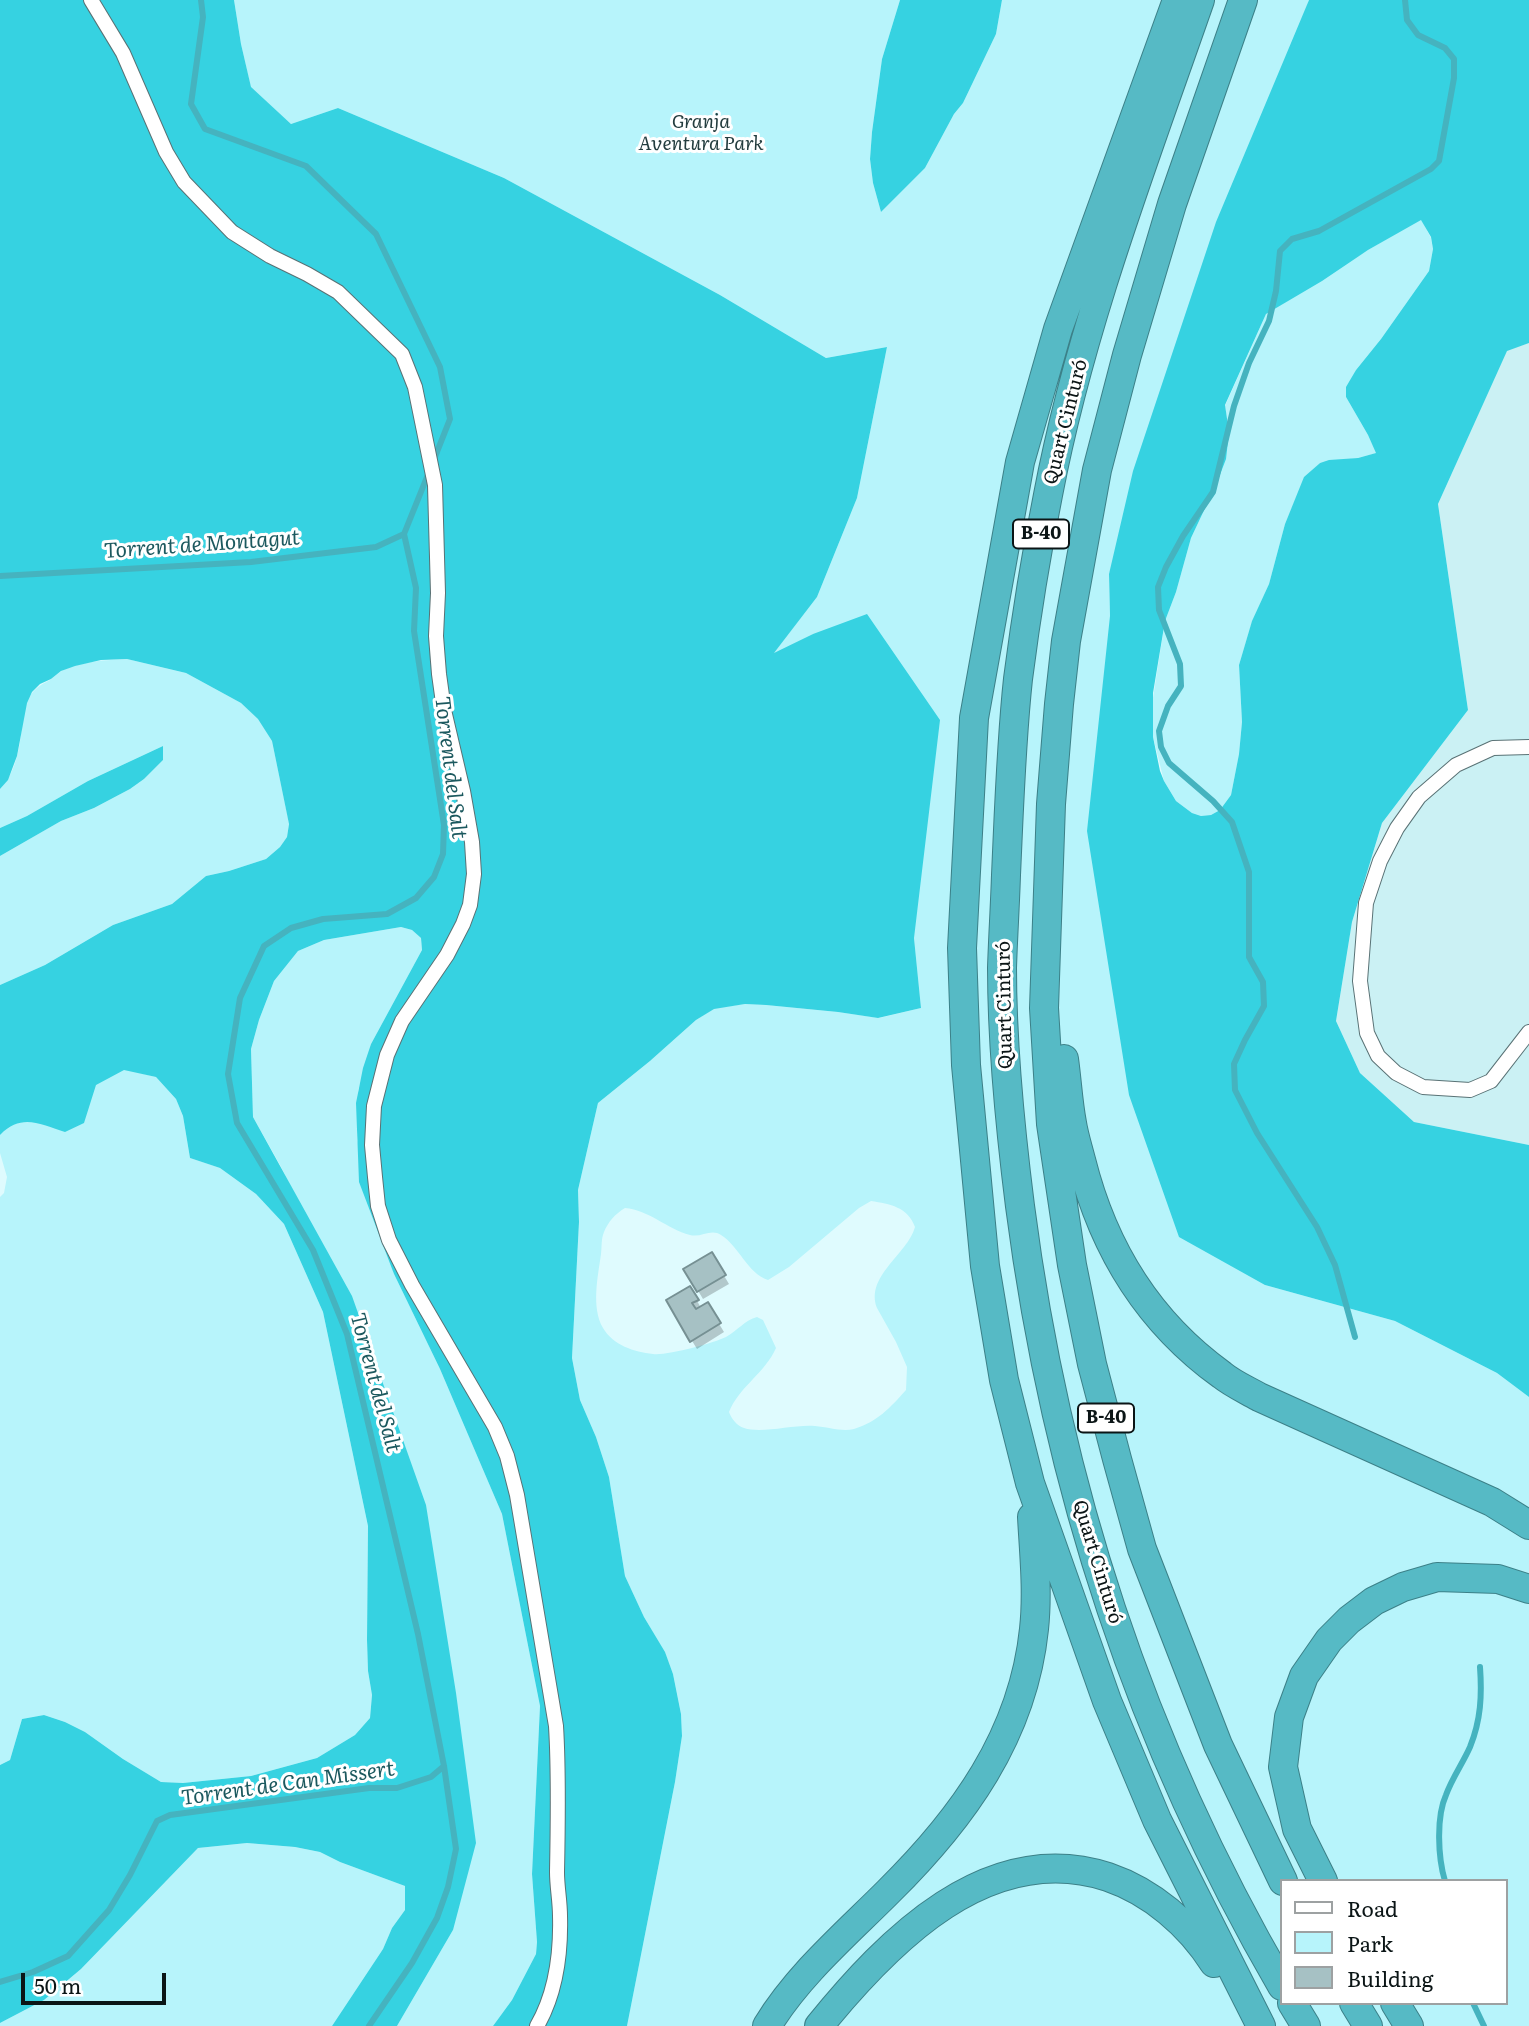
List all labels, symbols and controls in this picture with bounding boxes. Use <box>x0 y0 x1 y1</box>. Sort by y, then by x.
park label: Granja Aventura Park <box>638 111 764 155</box>
street label: Quart Cinturó <box>1039 357 1093 487</box>
road number: B-40 <box>1013 520 1069 548</box>
water label: Torrent de Montagut <box>103 526 301 564</box>
water label: Torrent del Salt <box>429 695 471 841</box>
street label: Quart Cinturó <box>992 941 1018 1069</box>
water label: Torrent del Salt <box>344 1310 406 1456</box>
road number: B-40 <box>1078 1404 1134 1433</box>
street label: Quart Cinturó <box>1067 1497 1127 1627</box>
water label: Torrent de Can Missert <box>180 1757 396 1811</box>
legend <box>1280 1879 1508 2005</box>
text: Road <box>1347 1892 1398 1923</box>
text: Park <box>1347 1927 1393 1958</box>
scale bar <box>24 1960 170 2004</box>
text: Building <box>1347 1962 1433 1993</box>
text: 50 m <box>34 1969 81 2000</box>

